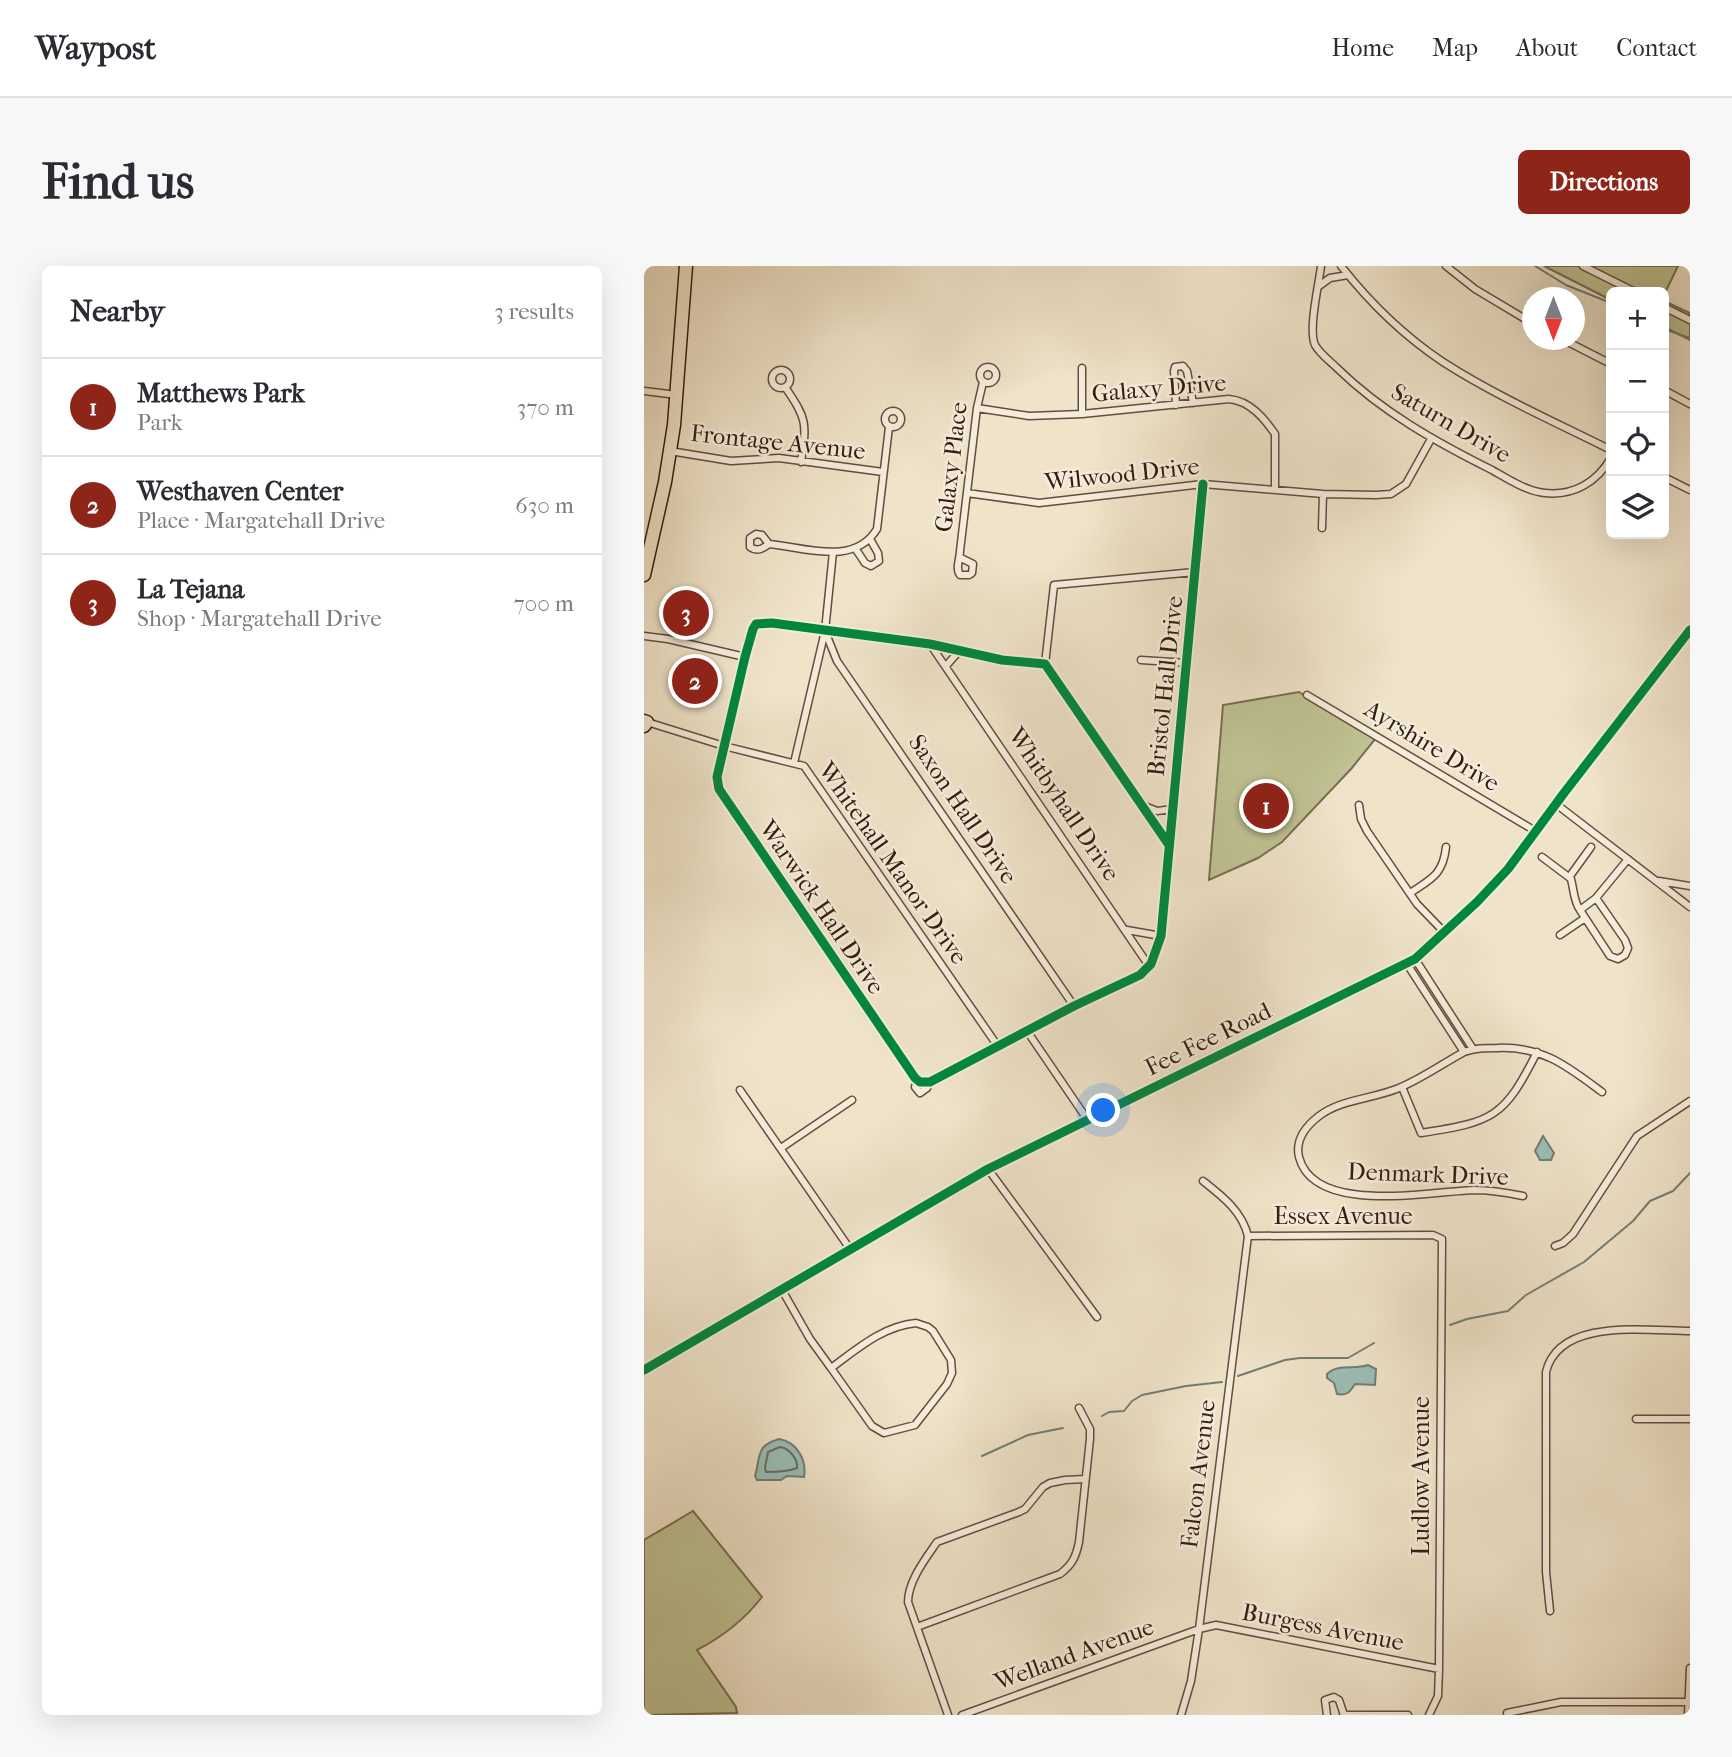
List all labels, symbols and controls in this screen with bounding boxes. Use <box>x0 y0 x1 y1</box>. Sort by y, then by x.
text: Waypost <box>35 29 156 68</box>
text: Home <box>1332 34 1394 62</box>
text: Map <box>1432 34 1478 62</box>
text: About <box>1516 34 1578 62</box>
text: Contact <box>1616 34 1697 62</box>
button: Directions <box>1518 150 1690 214</box>
text: Find us <box>42 153 194 211</box>
north arrow <box>1522 287 1585 350</box>
map controls <box>1606 287 1669 539</box>
button: + <box>1606 287 1669 350</box>
text: Nearby <box>70 294 165 329</box>
text: 3 results <box>494 298 574 325</box>
button: − <box>1606 350 1669 413</box>
street label: Galaxy Drive <box>1091 368 1228 408</box>
street label: Saturn Drive <box>1386 377 1516 469</box>
text: Matthews Park <box>137 378 305 409</box>
text: 1 <box>89 394 97 421</box>
text: 370 m <box>517 394 574 421</box>
street label: Galaxy Place <box>929 400 973 534</box>
text: Park <box>137 409 183 436</box>
button: locate <box>1606 413 1669 476</box>
street label: Frontage Avenue <box>689 419 867 465</box>
street label: Wilwood Drive <box>1042 452 1201 496</box>
text: Westhaven Center <box>137 476 343 507</box>
button: layers <box>1606 476 1669 539</box>
text: 2 <box>87 492 99 519</box>
text: 630 m <box>515 492 574 519</box>
text: Place · Margatehall Drive <box>137 507 385 534</box>
text: La Tejana <box>137 574 244 605</box>
pin: 3 <box>663 587 709 639</box>
text: 3 <box>88 590 98 617</box>
text: 700 m <box>514 590 574 617</box>
street label: Bristol Hall Drive <box>1142 594 1188 778</box>
text: Shop · Margatehall Drive <box>137 605 382 632</box>
pin: 2 <box>672 655 718 707</box>
street label: Ayrshire Drive <box>1359 694 1505 797</box>
street label: Whitbyhall Drive <box>1002 721 1126 886</box>
street label: Saxon Hall Drive <box>903 729 1023 889</box>
street label: Whitehall Manor Drive <box>812 756 973 969</box>
pin: 1 <box>1243 780 1289 832</box>
street label: Warwick Hall Drive <box>753 814 891 999</box>
street label: Fee Fee Road <box>1140 996 1276 1082</box>
your location <box>1086 1093 1120 1127</box>
street label: Denmark Drive <box>1347 1157 1509 1191</box>
street label: Essex Avenue <box>1273 1202 1413 1230</box>
street label: Ludlow Avenue <box>1407 1396 1435 1556</box>
street label: Falcon Avenue <box>1175 1398 1221 1550</box>
street label: Burgess Avenue <box>1240 1598 1406 1656</box>
street label: Welland Avenue <box>990 1612 1158 1696</box>

